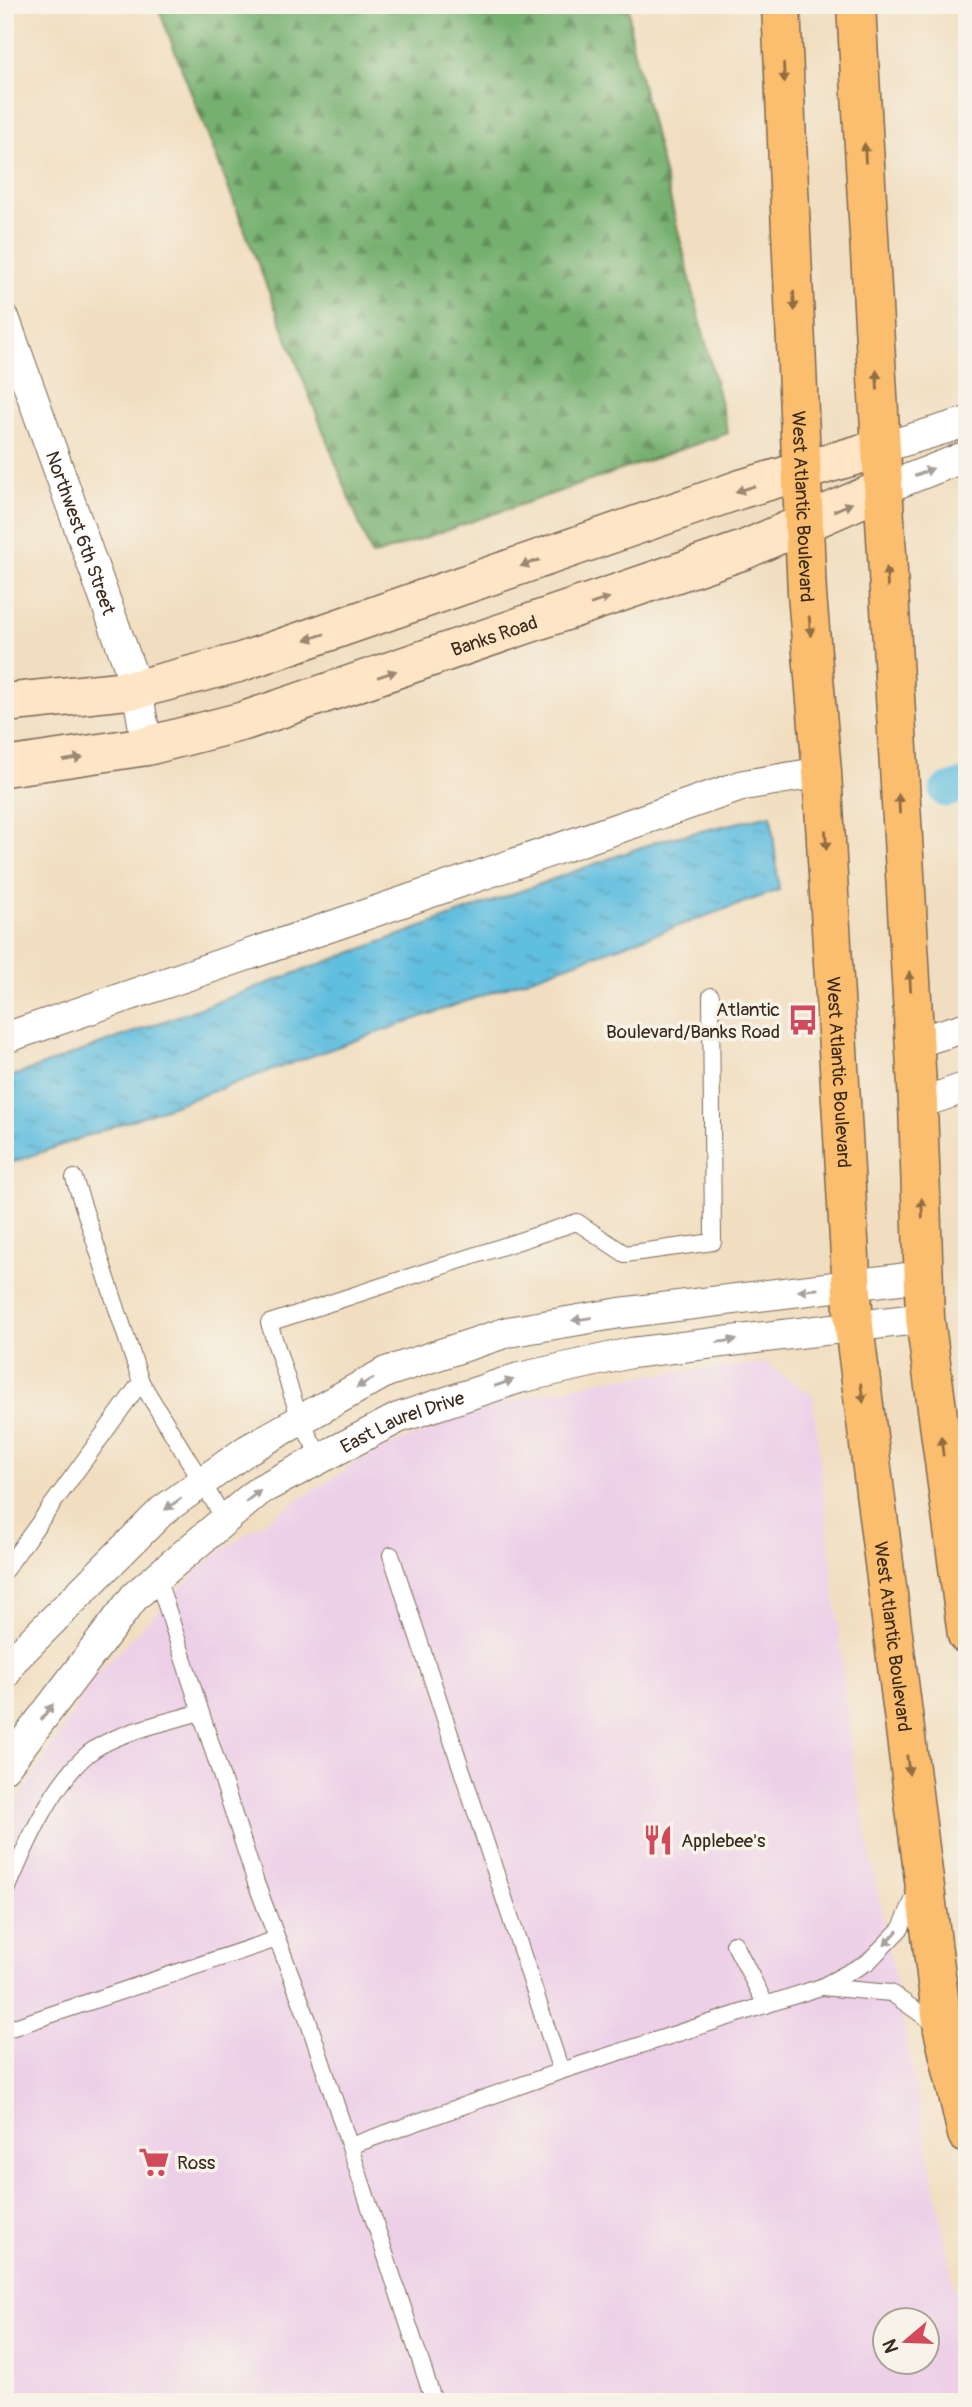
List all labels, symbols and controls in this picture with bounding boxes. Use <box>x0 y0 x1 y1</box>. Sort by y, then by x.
one-way arrow <box>779 63 790 85</box>
one-way arrow <box>859 142 870 164</box>
one-way arrow <box>789 290 800 312</box>
one-way arrow <box>872 369 883 391</box>
street label: West Atlantic Boulevard <box>786 410 819 603</box>
street label: Northwest 6th Street <box>40 448 121 619</box>
one-way arrow <box>914 466 935 477</box>
one-way arrow <box>734 484 755 494</box>
one-way arrow <box>833 501 854 512</box>
one-way arrow <box>519 558 540 569</box>
one-way arrow <box>881 566 892 588</box>
one-way arrow <box>589 595 610 606</box>
street label: Banks Road <box>448 611 541 662</box>
one-way arrow <box>805 615 816 637</box>
one-way arrow <box>304 632 325 643</box>
one-way arrow <box>376 668 397 679</box>
one-way arrow <box>62 753 84 764</box>
one-way arrow <box>893 793 904 815</box>
one-way arrow <box>820 829 831 851</box>
one-way arrow <box>904 970 915 992</box>
street label: West Atlantic Boulevard <box>821 976 856 1169</box>
place label: Atlantic Boulevard/Banks Road <box>606 998 780 1044</box>
bus stop icon: Atlantic Boulevard/Banks Road <box>786 1003 820 1037</box>
one-way arrow <box>916 1197 927 1219</box>
one-way arrow <box>797 1285 819 1296</box>
one-way arrow <box>571 1314 593 1325</box>
one-way arrow <box>717 1336 739 1347</box>
one-way arrow <box>356 1377 375 1390</box>
one-way arrow <box>494 1377 515 1388</box>
one-way arrow <box>857 1383 868 1405</box>
street label: East Laurel Drive <box>336 1386 468 1459</box>
one-way arrow <box>936 1435 947 1457</box>
one-way arrow <box>245 1489 262 1504</box>
one-way arrow <box>164 1497 182 1511</box>
street label: West Atlantic Boulevard <box>868 1540 916 1733</box>
one-way arrow <box>39 1704 54 1722</box>
one-way arrow <box>903 1754 914 1776</box>
restaurant icon: Applebee's <box>641 1823 675 1857</box>
place label: Applebee's <box>681 1829 766 1853</box>
one-way arrow <box>884 1930 899 1947</box>
supermarket icon: Ross <box>137 2145 171 2179</box>
place label: Ross <box>177 2151 216 2175</box>
north arrow <box>870 2306 940 2376</box>
text: N <box>877 2336 904 2356</box>

